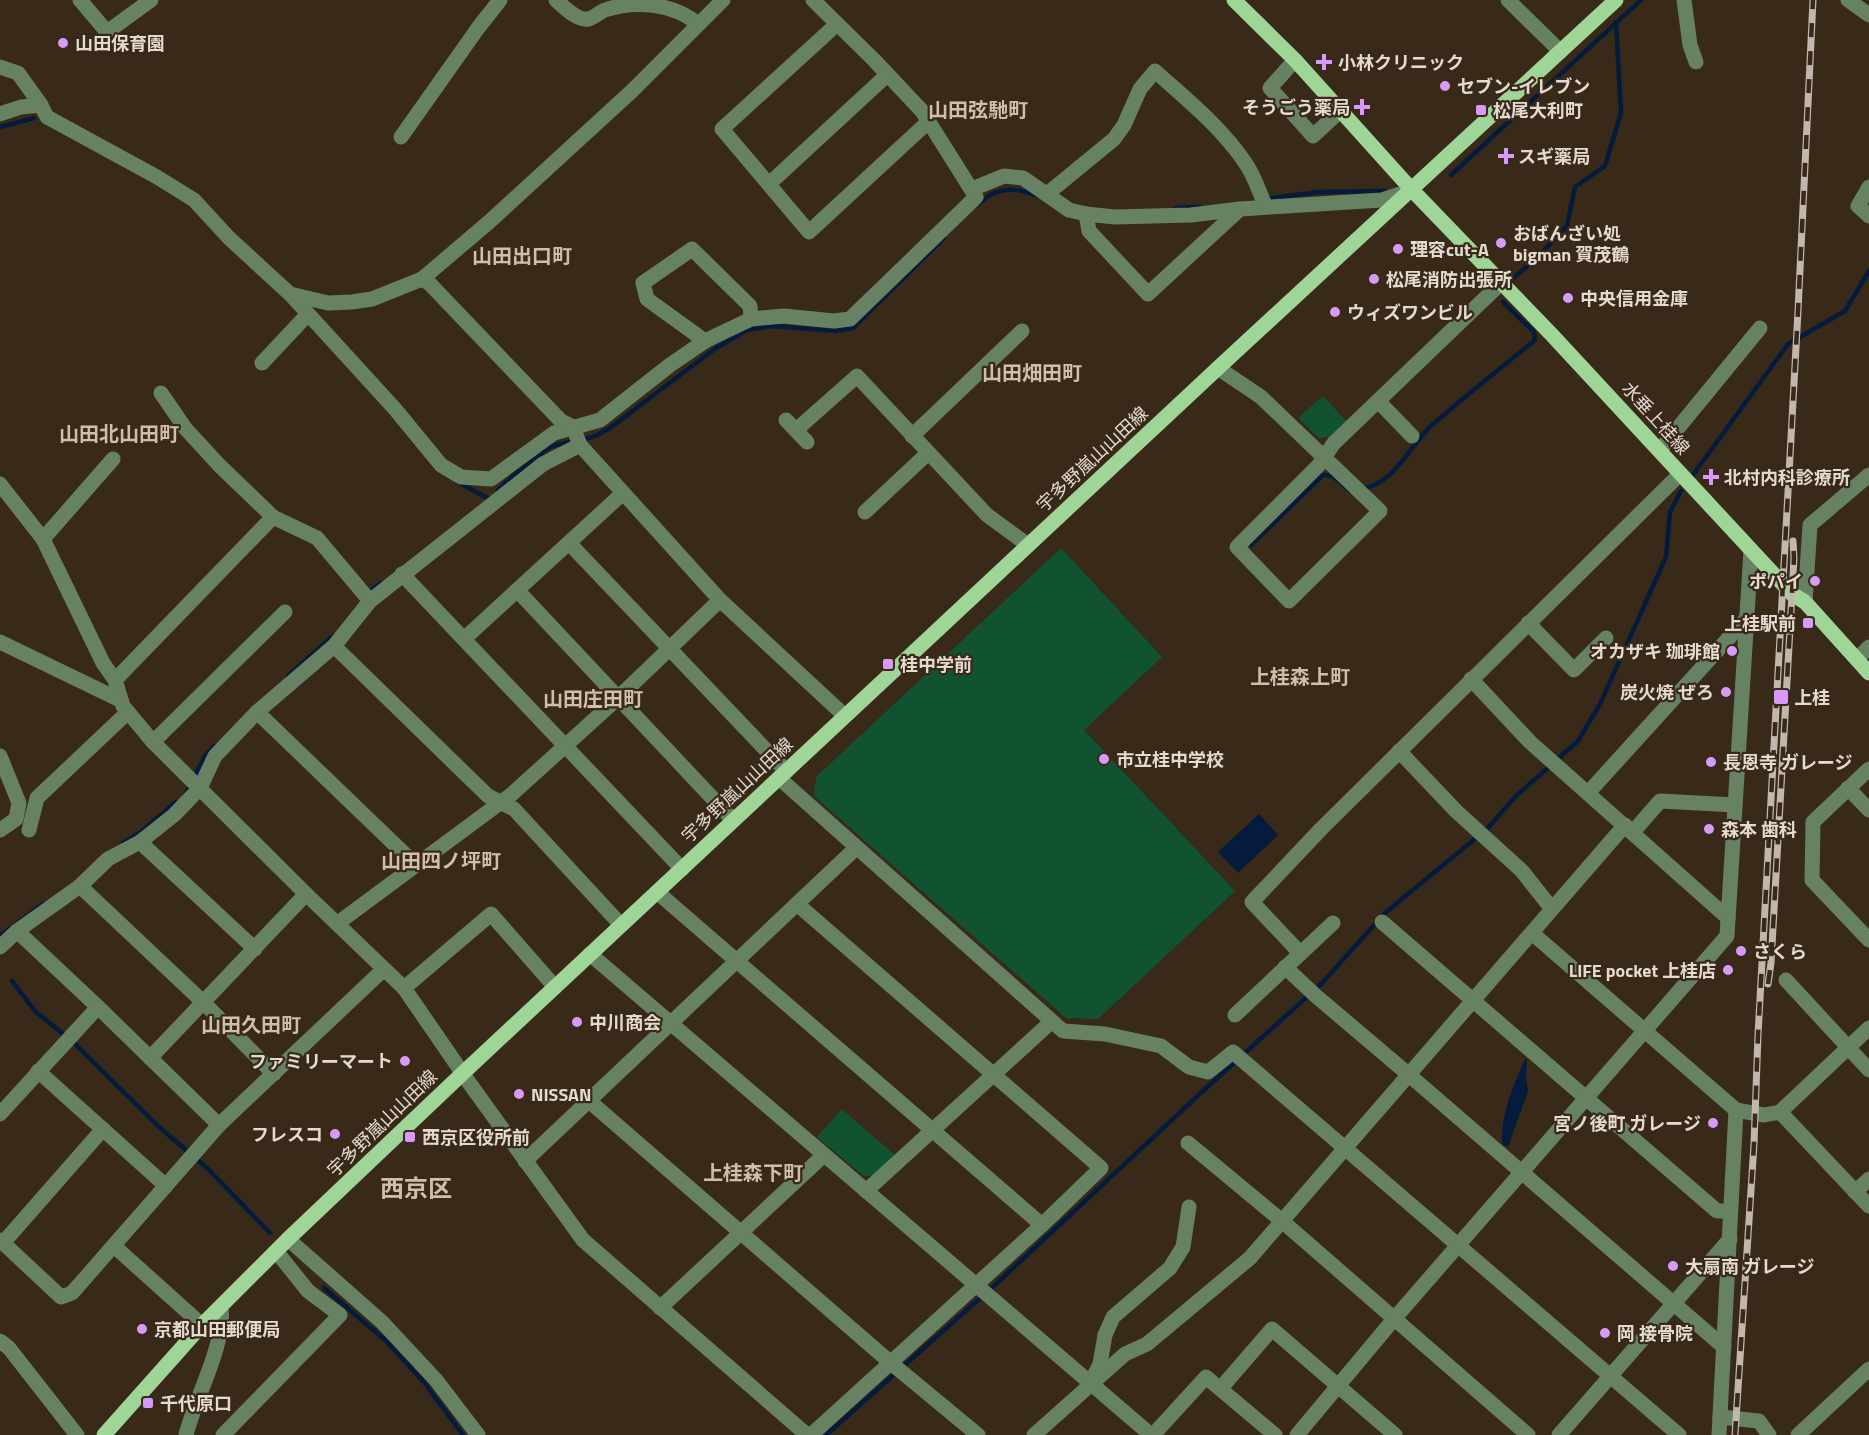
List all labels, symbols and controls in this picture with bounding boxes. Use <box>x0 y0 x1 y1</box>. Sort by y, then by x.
place label: 山田保育園 <box>75 30 165 57</box>
marker: 山田保育園 <box>56 36 70 50</box>
place label: 小林クリニック <box>1338 49 1464 76</box>
marker: 小林クリニック <box>1315 53 1333 71</box>
place label: セブン-イレブン <box>1457 73 1590 100</box>
marker: セブン-イレブン <box>1438 79 1452 93</box>
district label: 山田弦馳町 <box>928 94 1028 125</box>
place label: そうごう薬局 <box>1242 94 1350 121</box>
place label: 松尾大利町 <box>1493 97 1583 124</box>
marker: そうごう薬局 <box>1355 100 1369 114</box>
marker: 松尾大利町 <box>1474 103 1488 117</box>
place label: スギ薬局 <box>1518 143 1590 170</box>
marker: スギ薬局 <box>1499 149 1513 163</box>
place label: おばんざい処 bigman 賀茂鶴 <box>1513 220 1629 268</box>
place label: 理容cut-A <box>1410 236 1489 263</box>
marker: おばんざい処 bigman 賀茂鶴 <box>1494 236 1508 250</box>
district label: 山田出口町 <box>472 240 572 271</box>
marker: 理容cut-A <box>1391 242 1405 256</box>
place label: 松尾消防出張所 <box>1386 266 1512 293</box>
marker: 松尾消防出張所 <box>1367 272 1381 286</box>
place label: 中央信用金庫 <box>1580 285 1688 312</box>
marker: 中央信用金庫 <box>1561 291 1575 305</box>
place label: ウィズワンビル <box>1347 299 1473 326</box>
marker: ウィズワンビル <box>1328 305 1342 319</box>
district label: 山田畑田町 <box>982 357 1082 388</box>
street label: 水垂上桂線 <box>1616 376 1696 460</box>
street label: 宇多野嵐山山田線 <box>1030 400 1154 518</box>
district label: 山田北山田町 <box>59 418 179 449</box>
place label: 北村内科診療所 <box>1724 464 1850 491</box>
marker: 北村内科診療所 <box>1702 468 1720 486</box>
place label: ポパイ <box>1749 568 1803 595</box>
marker: ポパイ <box>1808 574 1822 588</box>
place label: 上桂駅前 <box>1724 610 1796 637</box>
marker: 上桂駅前 <box>1801 616 1815 630</box>
place label: オカザキ 珈琲館 <box>1590 638 1720 665</box>
marker: オカザキ 珈琲館 <box>1725 644 1739 658</box>
place label: 桂中学前 <box>900 651 972 678</box>
marker: 桂中学前 <box>881 657 895 671</box>
district label: 上桂森上町 <box>1250 661 1350 692</box>
place label: 炭火焼 ぜろ <box>1620 679 1714 706</box>
district label: 山田庄田町 <box>543 683 643 714</box>
place label: 上桂 <box>1794 684 1830 711</box>
marker: 炭火焼 ぜろ <box>1719 685 1733 699</box>
marker: 上桂 <box>1772 688 1790 706</box>
street label: 宇多野嵐山山田線 <box>675 731 799 849</box>
place label: 市立桂中学校 <box>1116 746 1224 773</box>
place label: 長恩寺 ガレージ <box>1723 749 1853 776</box>
marker: 市立桂中学校 <box>1097 752 1111 766</box>
marker: 長恩寺 ガレージ <box>1704 755 1718 769</box>
place label: 森本 歯科 <box>1721 816 1797 843</box>
marker: 森本 歯科 <box>1702 822 1716 836</box>
district label: 山田四ノ坪町 <box>381 845 501 876</box>
place label: さくら <box>1753 938 1807 965</box>
marker: さくら <box>1734 944 1748 958</box>
place label: LIFE pocket 上桂店 <box>1569 957 1716 984</box>
marker: LIFE pocket 上桂店 <box>1721 963 1735 977</box>
district label: 山田久田町 <box>201 1009 301 1040</box>
place label: 中川商会 <box>589 1009 661 1036</box>
marker: 中川商会 <box>570 1015 584 1029</box>
place label: ファミリーマート <box>249 1048 393 1075</box>
marker: ファミリーマート <box>398 1054 412 1068</box>
street label: 宇多野嵐山山田線 <box>321 1063 443 1183</box>
place label: NISSAN <box>531 1081 591 1108</box>
marker: NISSAN <box>512 1087 526 1101</box>
place label: 宮ノ後町 ガレージ <box>1553 1110 1701 1137</box>
marker: 宮ノ後町 ガレージ <box>1706 1116 1720 1130</box>
place label: フレスコ <box>251 1121 323 1148</box>
place label: 西京区役所前 <box>422 1124 530 1151</box>
marker: フレスコ <box>328 1127 342 1141</box>
marker: 西京区役所前 <box>403 1130 417 1144</box>
district label: 上桂森下町 <box>703 1157 803 1188</box>
district label: 西京区 <box>380 1170 452 1206</box>
place label: 大扇南 ガレージ <box>1685 1253 1815 1280</box>
marker: 大扇南 ガレージ <box>1666 1259 1680 1273</box>
place label: 京都山田郵便局 <box>154 1316 280 1343</box>
place label: 岡 接骨院 <box>1617 1320 1693 1347</box>
marker: 京都山田郵便局 <box>135 1322 149 1336</box>
marker: 岡 接骨院 <box>1598 1326 1612 1340</box>
place label: 千代原口 <box>160 1390 232 1417</box>
marker: 千代原口 <box>141 1396 155 1410</box>

